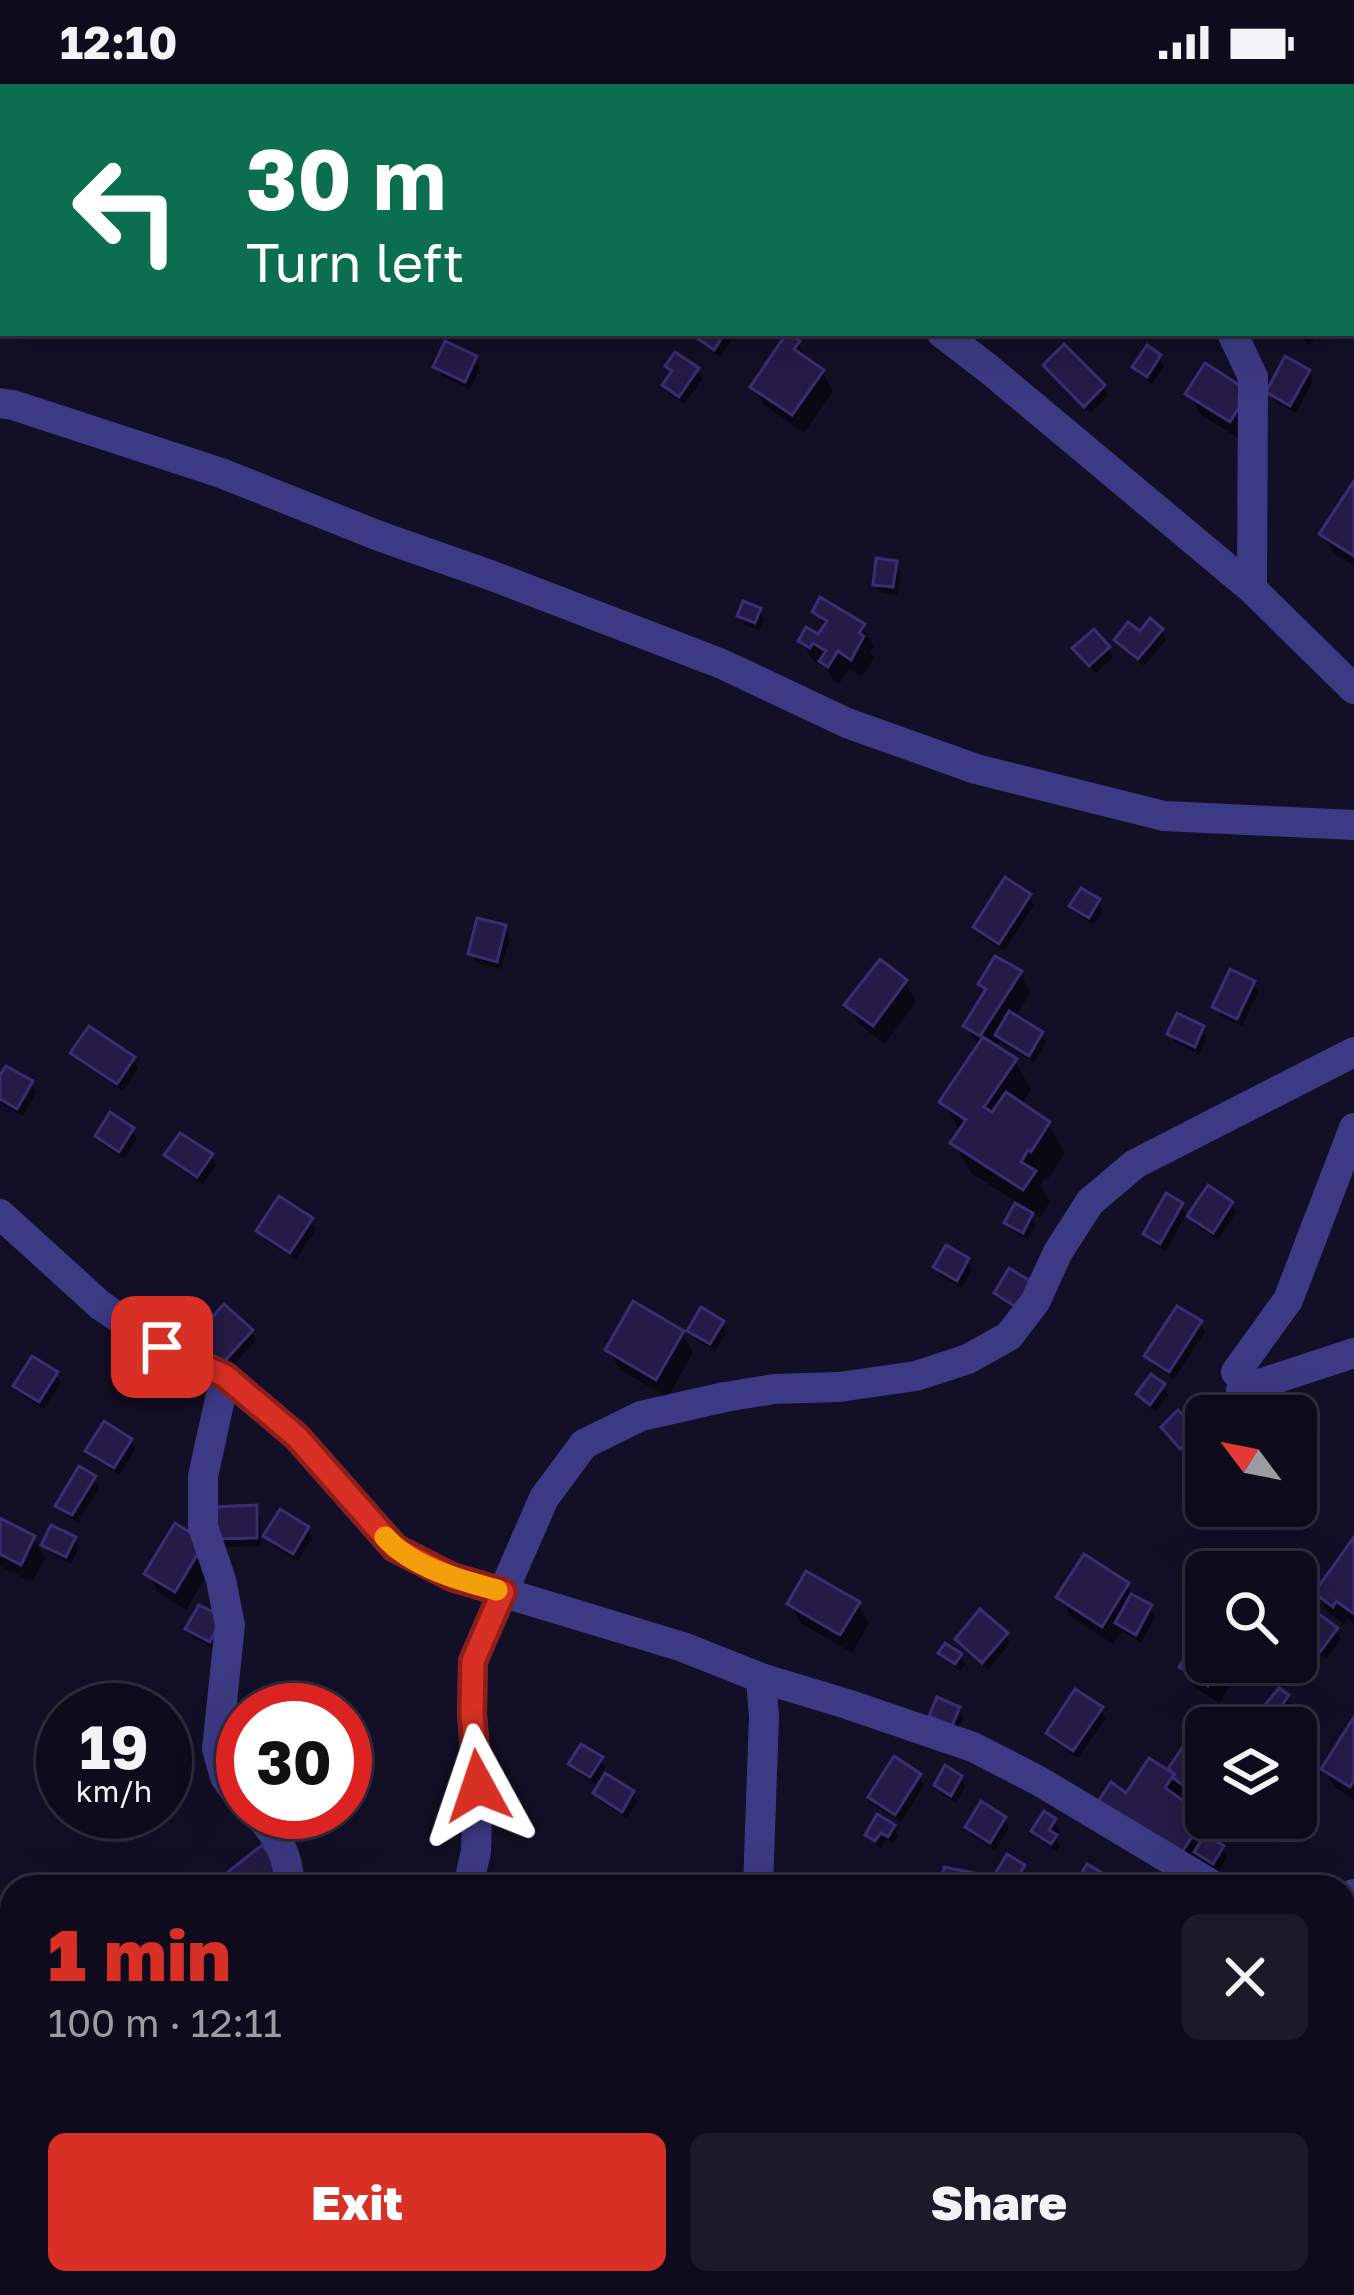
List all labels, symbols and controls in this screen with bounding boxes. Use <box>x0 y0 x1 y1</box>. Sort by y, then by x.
text: 12:10 <box>60 15 177 69</box>
text: 30 m <box>246 128 446 228</box>
icon: left <box>48 132 204 288</box>
text: Turn left <box>246 229 464 294</box>
pin <box>111 1296 213 1398</box>
icon: arrive <box>129 1314 195 1380</box>
north arrow <box>1185 1395 1317 1527</box>
map controls <box>1185 1395 1317 1839</box>
button: search <box>1185 1551 1317 1683</box>
speed limit sign: 30 <box>216 1683 372 1839</box>
button: layers <box>1185 1707 1317 1839</box>
text: 19 <box>79 1710 148 1782</box>
position arrow <box>415 1723 541 1849</box>
text: km/h <box>76 1773 152 1809</box>
text: 1 min <box>48 1910 231 1997</box>
button: close <box>1182 1914 1308 2040</box>
text: 100 m · 12:11 <box>48 1999 282 2046</box>
button: Exit <box>48 2133 666 2271</box>
button: Share <box>690 2133 1308 2271</box>

